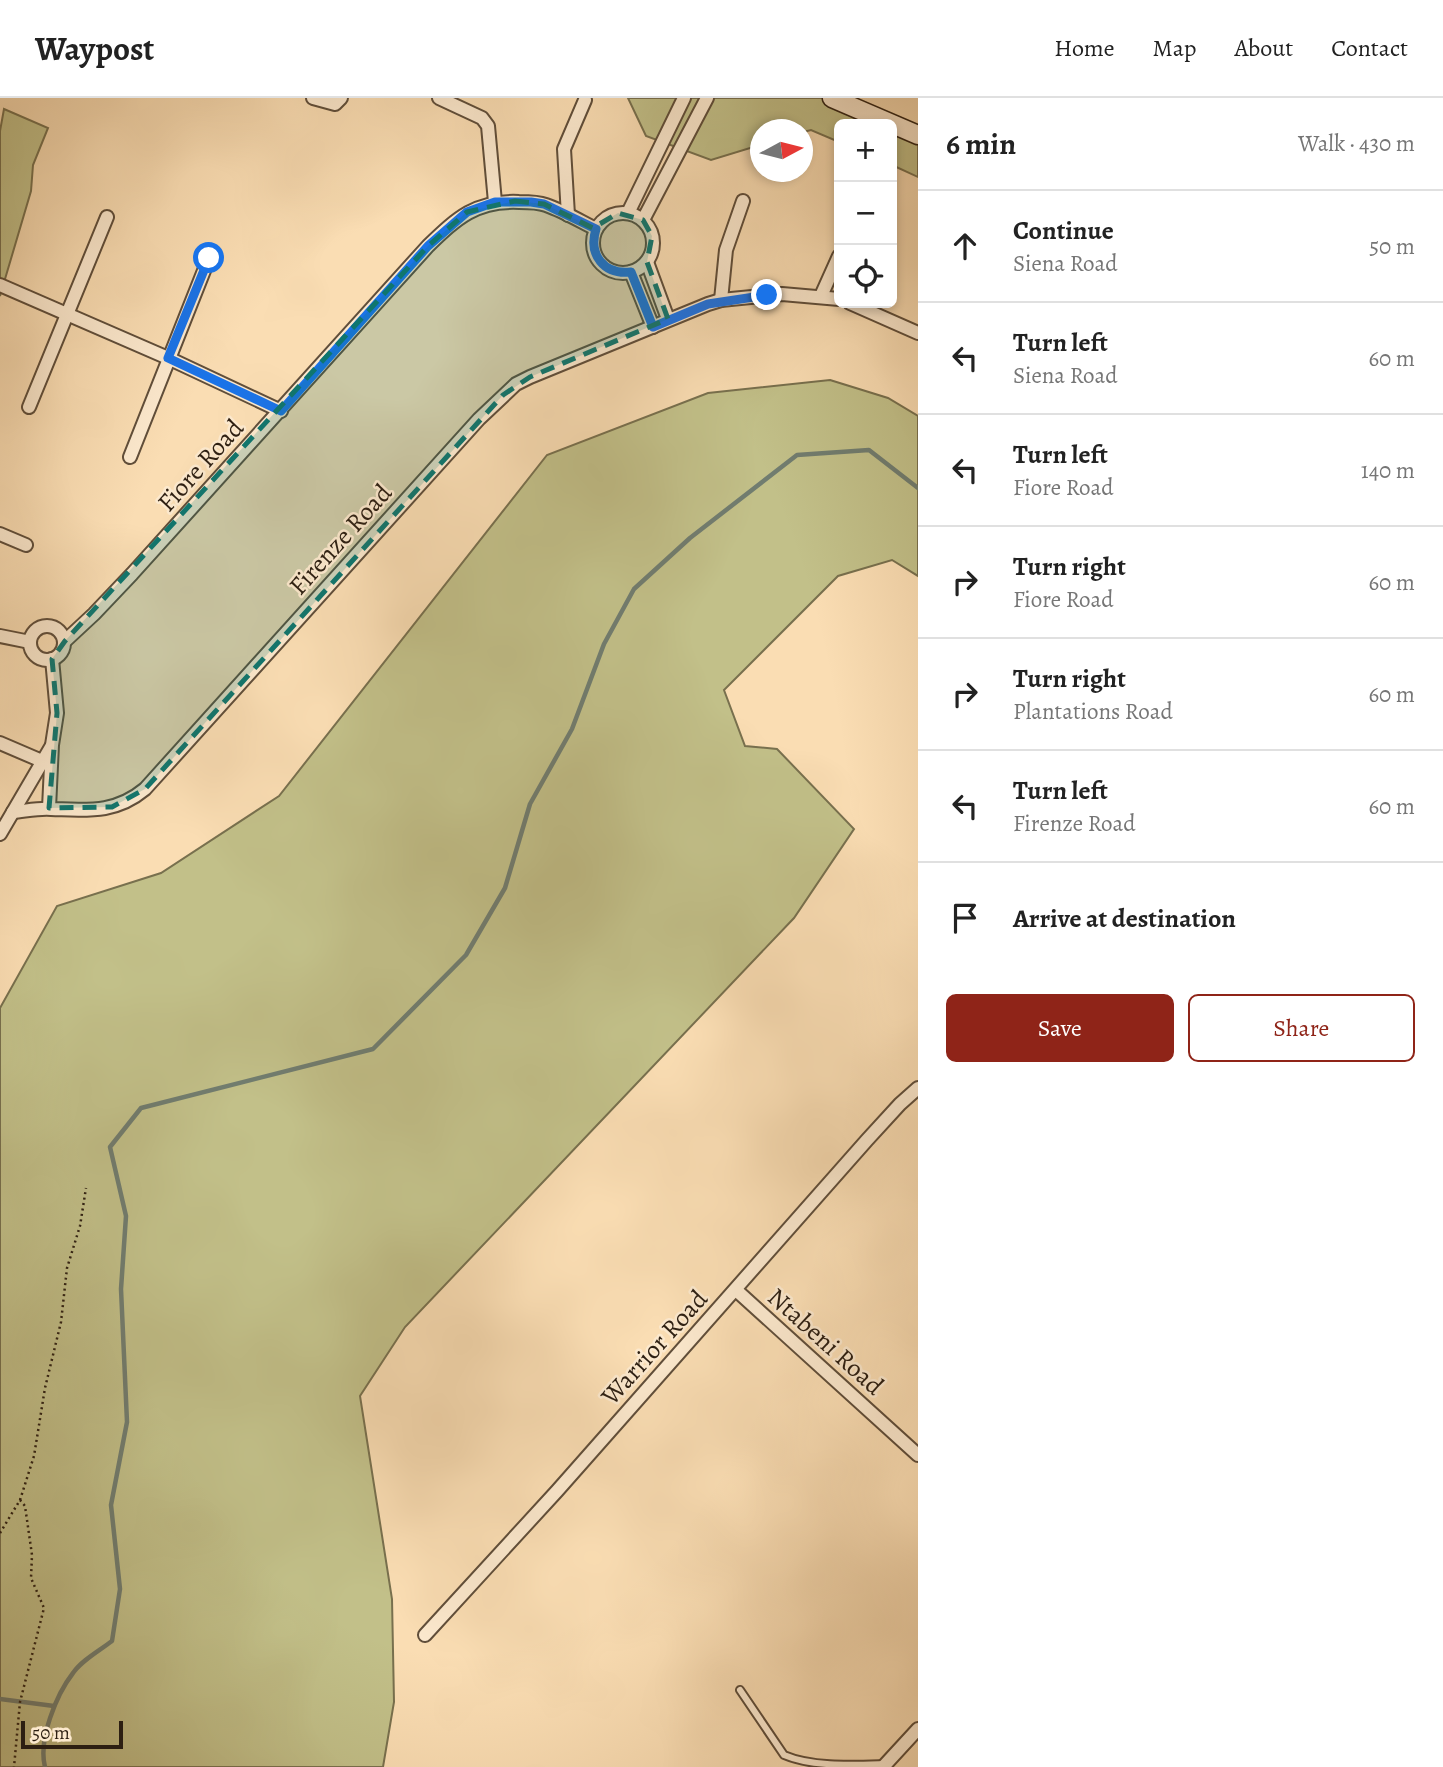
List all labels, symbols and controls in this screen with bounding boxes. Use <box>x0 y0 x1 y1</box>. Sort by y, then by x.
text: Waypost <box>35 26 154 71</box>
text: Home <box>1054 32 1115 64</box>
text: Map <box>1153 32 1197 64</box>
text: About <box>1235 32 1293 64</box>
text: Contact <box>1331 32 1408 64</box>
north arrow <box>750 119 813 182</box>
map controls <box>834 119 897 308</box>
button: + <box>834 119 897 182</box>
text: 6 min <box>946 124 1016 164</box>
text: Walk · 430 m <box>1298 128 1415 159</box>
button: − <box>834 182 897 245</box>
text: Continue <box>1013 213 1114 248</box>
icon: ahead <box>946 227 984 265</box>
text: 50 m <box>1369 231 1415 262</box>
route start <box>193 242 224 273</box>
button: locate <box>834 245 897 308</box>
text: Siena Road <box>1013 248 1118 279</box>
route end <box>751 279 782 310</box>
text: Turn left <box>1013 325 1108 360</box>
icon: left <box>946 339 984 377</box>
text: 60 m <box>1368 343 1415 374</box>
text: Siena Road <box>1013 360 1118 391</box>
street label: Fiore Road <box>149 411 251 519</box>
text: Turn left <box>1013 437 1108 472</box>
icon: left <box>946 451 984 489</box>
text: 140 m <box>1361 455 1415 486</box>
text: Fiore Road <box>1013 472 1114 503</box>
street label: Firenze Road <box>281 476 400 603</box>
text: Turn right <box>1013 549 1126 584</box>
icon: right <box>946 563 984 601</box>
text: 60 m <box>1368 567 1415 598</box>
text: Fiore Road <box>1013 584 1114 615</box>
text: Turn right <box>1013 661 1126 696</box>
icon: right <box>946 675 984 713</box>
text: 60 m <box>1368 679 1415 710</box>
text: Plantations Road <box>1013 696 1173 727</box>
text: Turn left <box>1013 773 1108 808</box>
icon: left <box>946 787 984 825</box>
text: 60 m <box>1368 791 1415 822</box>
text: Firenze Road <box>1013 808 1136 839</box>
icon: arrive <box>946 899 984 937</box>
text: Arrive at destination <box>1013 901 1236 936</box>
button: Save <box>946 994 1174 1062</box>
button: Share <box>1188 994 1415 1062</box>
street label: Ntabeni Road <box>760 1280 891 1403</box>
street label: Warrior Road <box>593 1282 715 1413</box>
scale bar <box>21 1718 122 1750</box>
text: 50 m <box>32 1720 70 1746</box>

